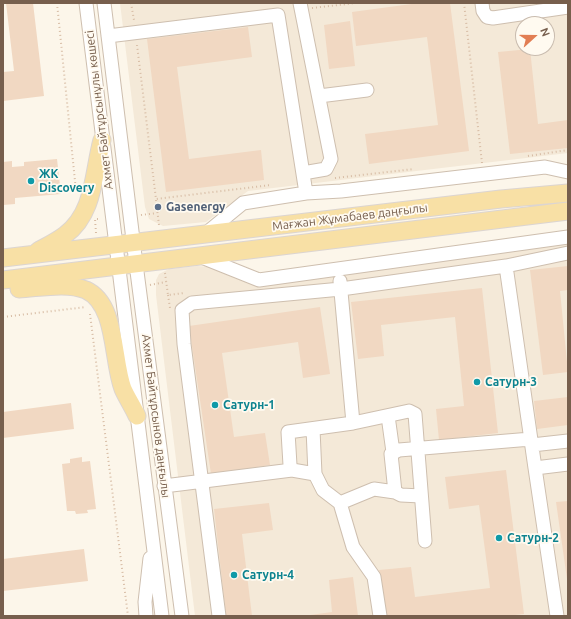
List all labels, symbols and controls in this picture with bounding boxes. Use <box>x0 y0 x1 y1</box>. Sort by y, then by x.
north arrow <box>515 16 555 56</box>
text: N <box>538 26 552 38</box>
street label: Ахмет Байтұрсынұлы көшесі <box>82 30 116 190</box>
place label: ЖК Discovery <box>39 167 94 195</box>
marker: ЖК Discovery <box>26 176 36 186</box>
place label: Gasenergy <box>166 200 225 214</box>
street label: Мағжан Жұмабаев даңғылы <box>272 200 428 234</box>
marker: Gasenergy <box>153 202 163 212</box>
street label: Ахмет Байтұрсынов даңғылы <box>139 333 173 499</box>
place label: Сатурн-3 <box>485 375 537 389</box>
marker: Сатурн-3 <box>472 377 482 387</box>
place label: Сатурн-1 <box>223 398 275 412</box>
marker: Сатурн-1 <box>210 400 220 410</box>
place label: Сатурн-2 <box>507 531 559 545</box>
marker: Сатурн-2 <box>494 533 504 543</box>
place label: Сатурн-4 <box>242 568 294 582</box>
marker: Сатурн-4 <box>229 570 239 580</box>

